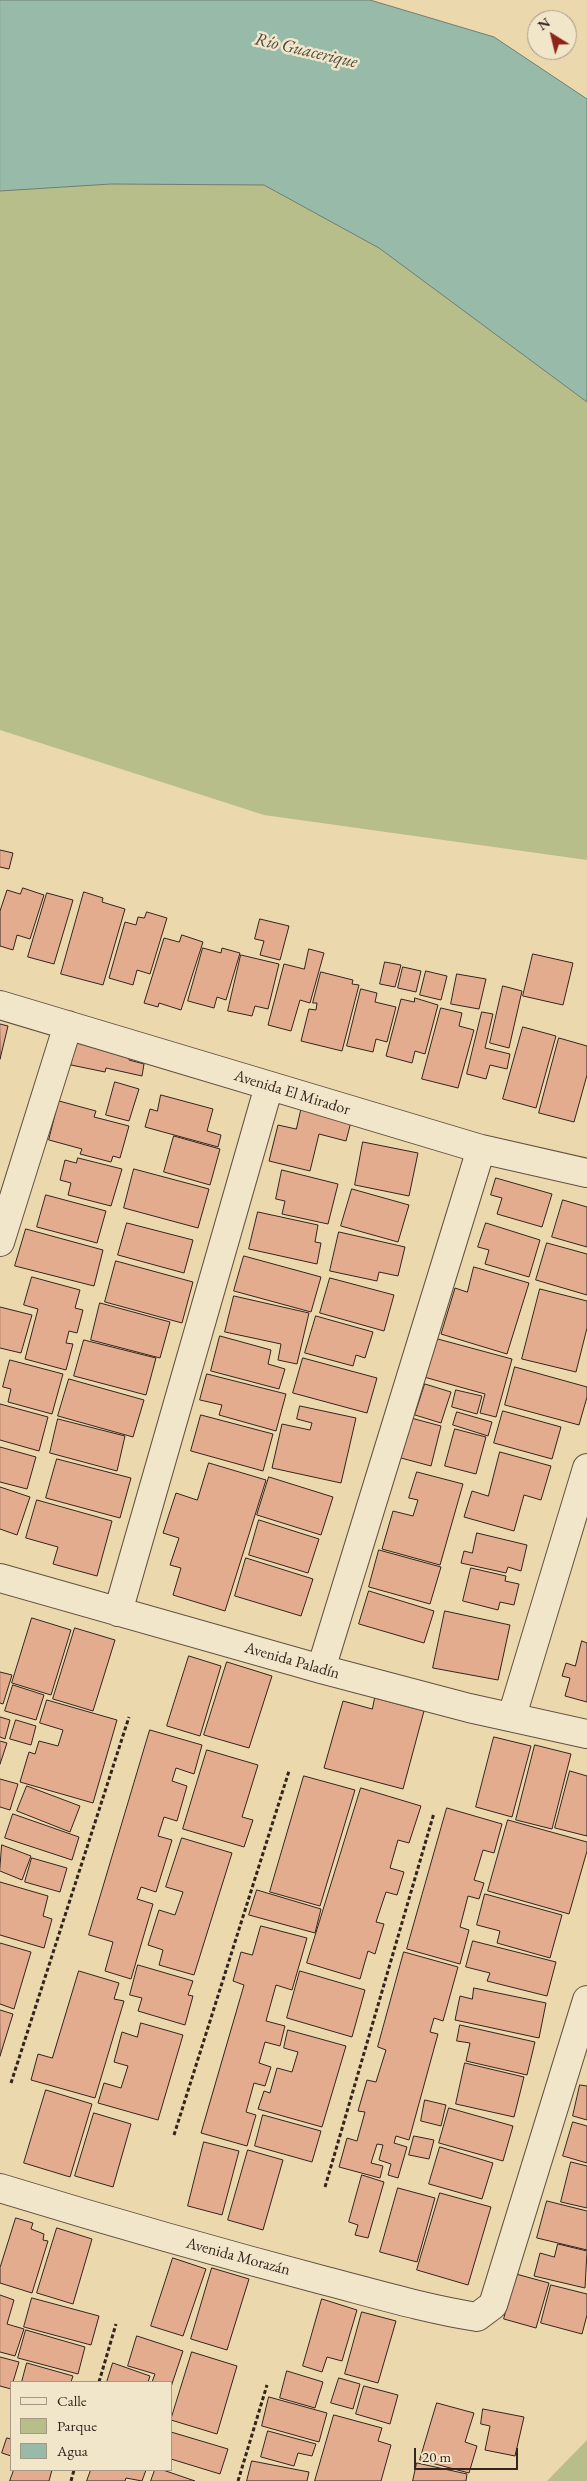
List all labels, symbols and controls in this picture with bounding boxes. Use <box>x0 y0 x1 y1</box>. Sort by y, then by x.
north arrow <box>527 10 577 60</box>
text: N <box>534 13 554 34</box>
water label: Río Guacerique <box>253 29 359 73</box>
street label: Avenida El Mirador <box>232 1066 352 1120</box>
street label: Avenida Paladín <box>242 1638 342 1684</box>
street label: Avenida Morazán <box>184 2234 292 2280</box>
legend <box>10 2381 172 2471</box>
text: Calle <box>57 2391 87 2410</box>
text: Parque <box>57 2416 97 2435</box>
scale bar <box>417 2438 521 2470</box>
text: Agua <box>57 2441 88 2460</box>
text: 20 m <box>422 2447 451 2466</box>

